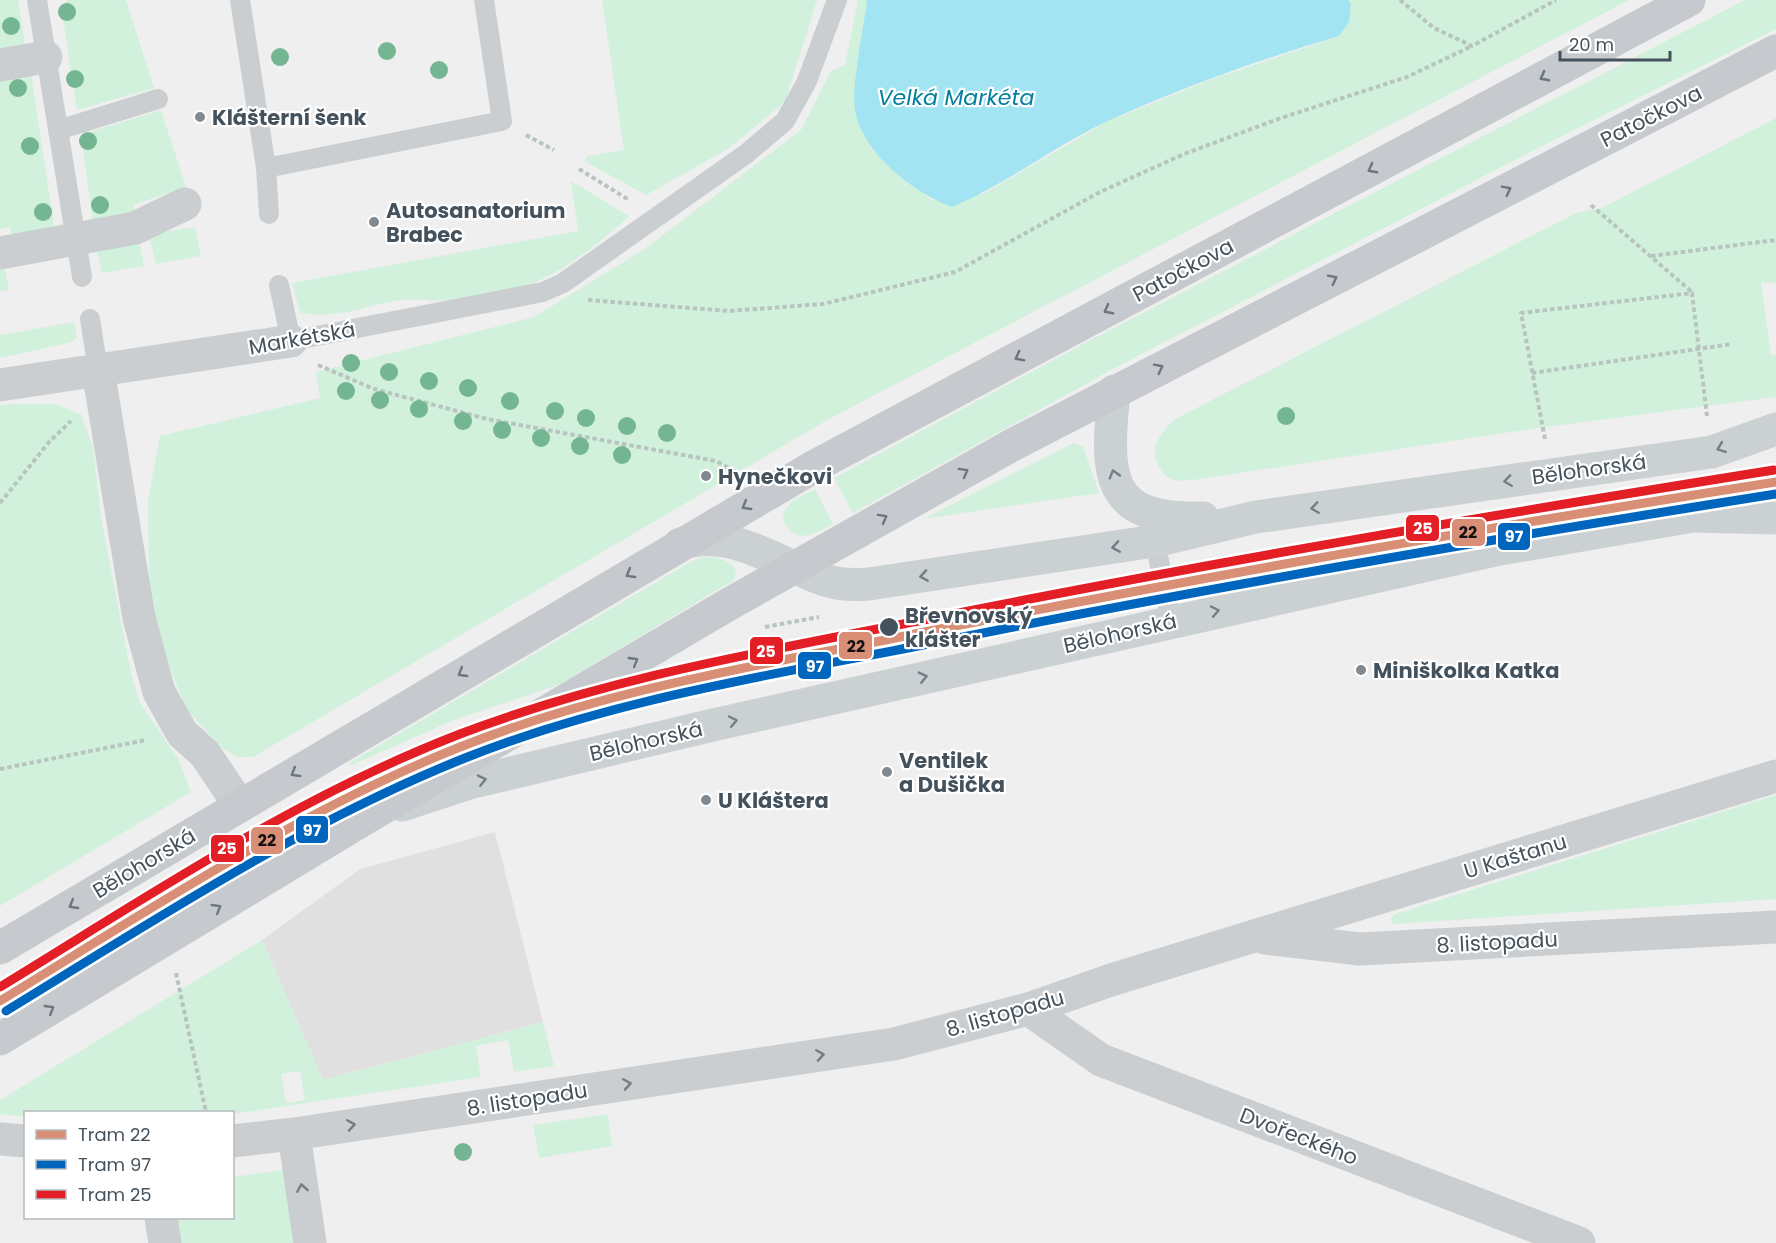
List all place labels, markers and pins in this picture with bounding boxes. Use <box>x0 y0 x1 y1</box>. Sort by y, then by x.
place label: Klášterní šenk <box>212 103 366 132</box>
marker: Klášterní šenk <box>193 110 207 124</box>
place label: Autosanatorium Brabec <box>386 196 565 249</box>
marker: Autosanatorium Brabec <box>367 215 381 229</box>
place label: Hynečkovi <box>718 462 832 491</box>
marker: Hynečkovi <box>699 469 713 483</box>
place label: Břevnovský klášter <box>905 601 1033 654</box>
marker: Břevnovský klášter <box>878 616 900 638</box>
place label: Miniškolka Katka <box>1373 656 1559 685</box>
marker: Miniškolka Katka <box>1354 663 1368 677</box>
place label: Ventilek a Dušička <box>899 746 1005 799</box>
marker: Ventilek a Dušička <box>880 765 894 779</box>
place label: U Kláštera <box>718 786 829 815</box>
marker: U Kláštera <box>699 793 713 807</box>

